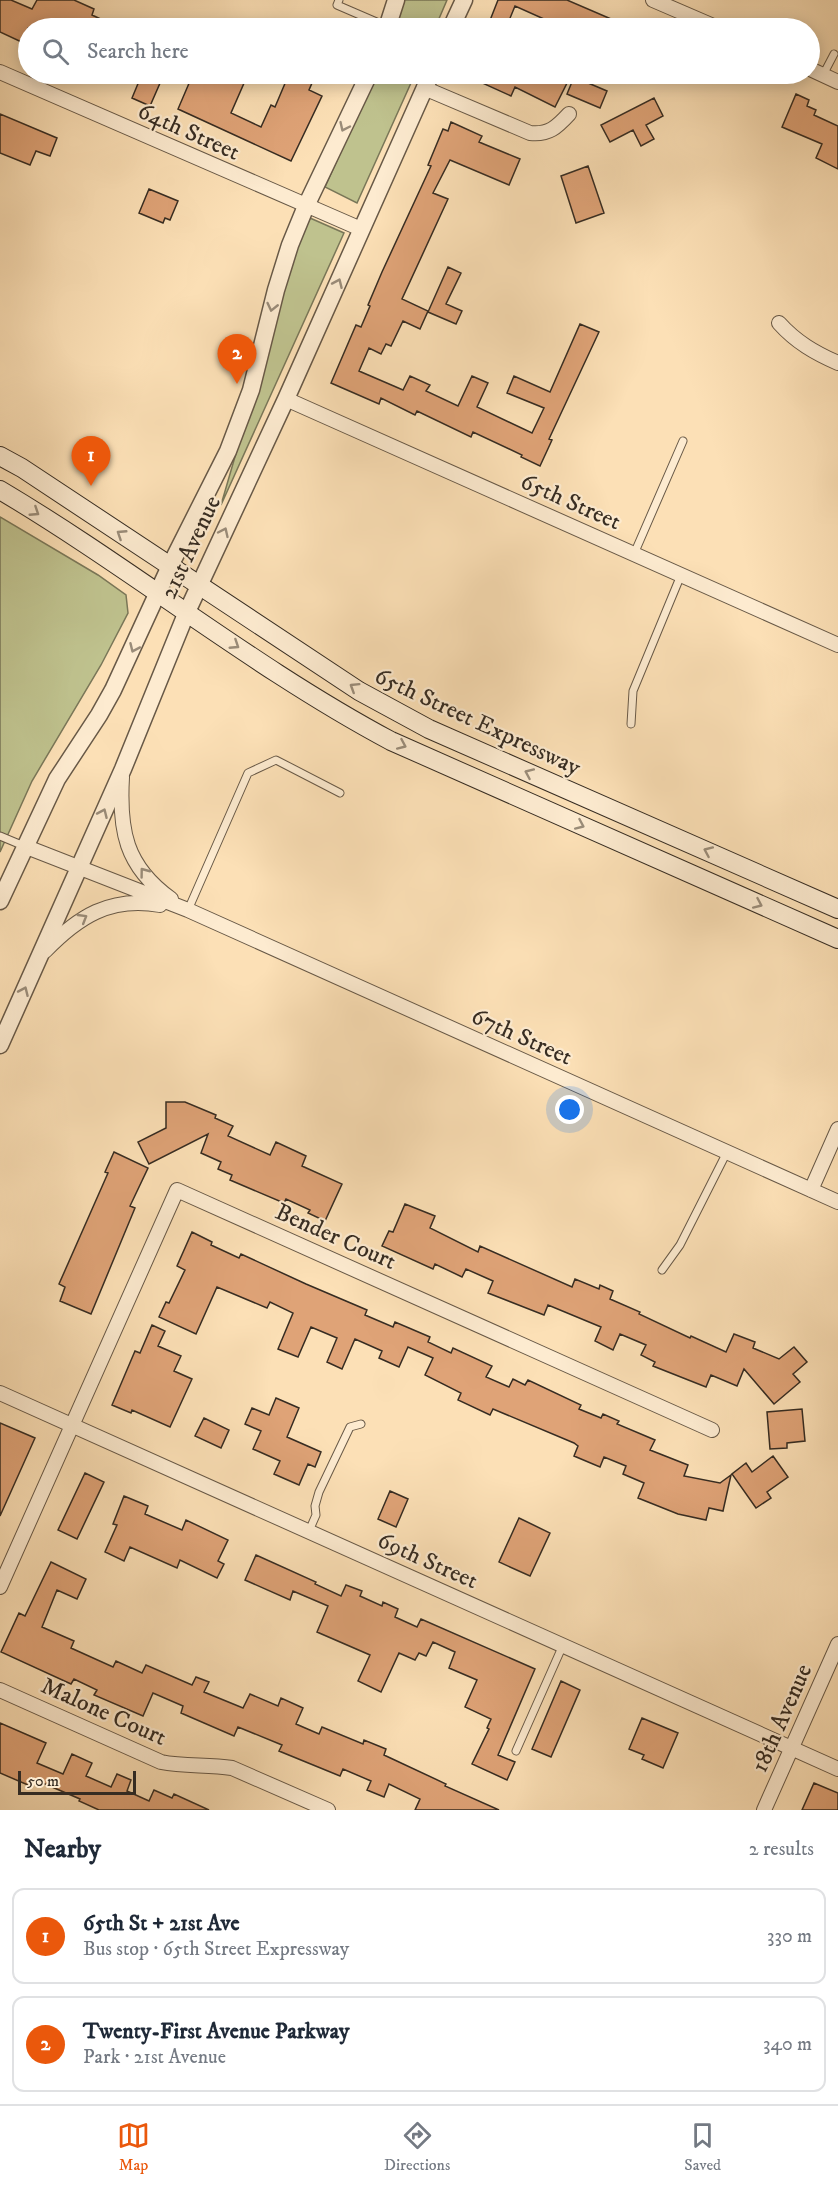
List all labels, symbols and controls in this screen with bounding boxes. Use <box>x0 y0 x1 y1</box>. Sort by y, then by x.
search box <box>18 18 820 84</box>
icon: search <box>39 35 72 68</box>
text: Search here <box>87 38 189 65</box>
street label: 64th Street <box>133 96 245 168</box>
one-way arrow <box>340 120 352 131</box>
one-way arrow <box>330 278 342 289</box>
one-way arrow <box>266 302 279 312</box>
pin: 2 <box>218 334 256 384</box>
pin: 1 <box>72 436 110 486</box>
street label: 65th Street <box>516 467 626 537</box>
street label: 21st Avenue <box>154 491 228 604</box>
one-way arrow <box>29 504 40 515</box>
one-way arrow <box>217 528 229 539</box>
one-way arrow <box>117 530 128 541</box>
one-way arrow <box>229 638 239 650</box>
one-way arrow <box>129 642 141 653</box>
street label: 65th Street Expressway <box>370 661 586 783</box>
one-way arrow <box>350 683 360 695</box>
one-way arrow <box>396 738 407 750</box>
one-way arrow <box>524 768 535 780</box>
one-way arrow <box>96 808 108 819</box>
one-way arrow <box>574 817 585 829</box>
one-way arrow <box>703 847 714 859</box>
one-way arrow <box>140 868 151 879</box>
one-way arrow <box>752 896 763 908</box>
one-way arrow <box>77 914 87 926</box>
one-way arrow <box>16 986 28 997</box>
street label: 67th Street <box>466 1001 577 1073</box>
your location <box>555 1095 584 1124</box>
street label: Bender Court <box>270 1197 401 1277</box>
street label: 69th Street <box>373 1526 483 1596</box>
street label: 18th Avenue <box>745 1660 819 1777</box>
street label: Malone Court <box>36 1671 171 1753</box>
scale bar <box>18 1768 136 1796</box>
text: 50 m <box>27 1771 59 1791</box>
text: Nearby <box>24 1833 101 1866</box>
text: 2 results <box>749 1837 814 1862</box>
text: 65th St + 21st Ave <box>83 1910 240 1937</box>
text: 1 <box>42 1924 49 1949</box>
text: 330 m <box>767 1924 812 1949</box>
text: Bus stop · 65th Street Expressway <box>83 1937 349 1962</box>
text: Twenty-First Avenue Parkway <box>83 2018 349 2045</box>
text: 2 <box>41 2032 50 2057</box>
text: 340 m <box>763 2032 812 2057</box>
text: Park · 21st Avenue <box>83 2045 226 2070</box>
tab: Map <box>117 2119 150 2175</box>
tab: Directions <box>384 2119 450 2175</box>
tab: Saved <box>684 2119 721 2175</box>

